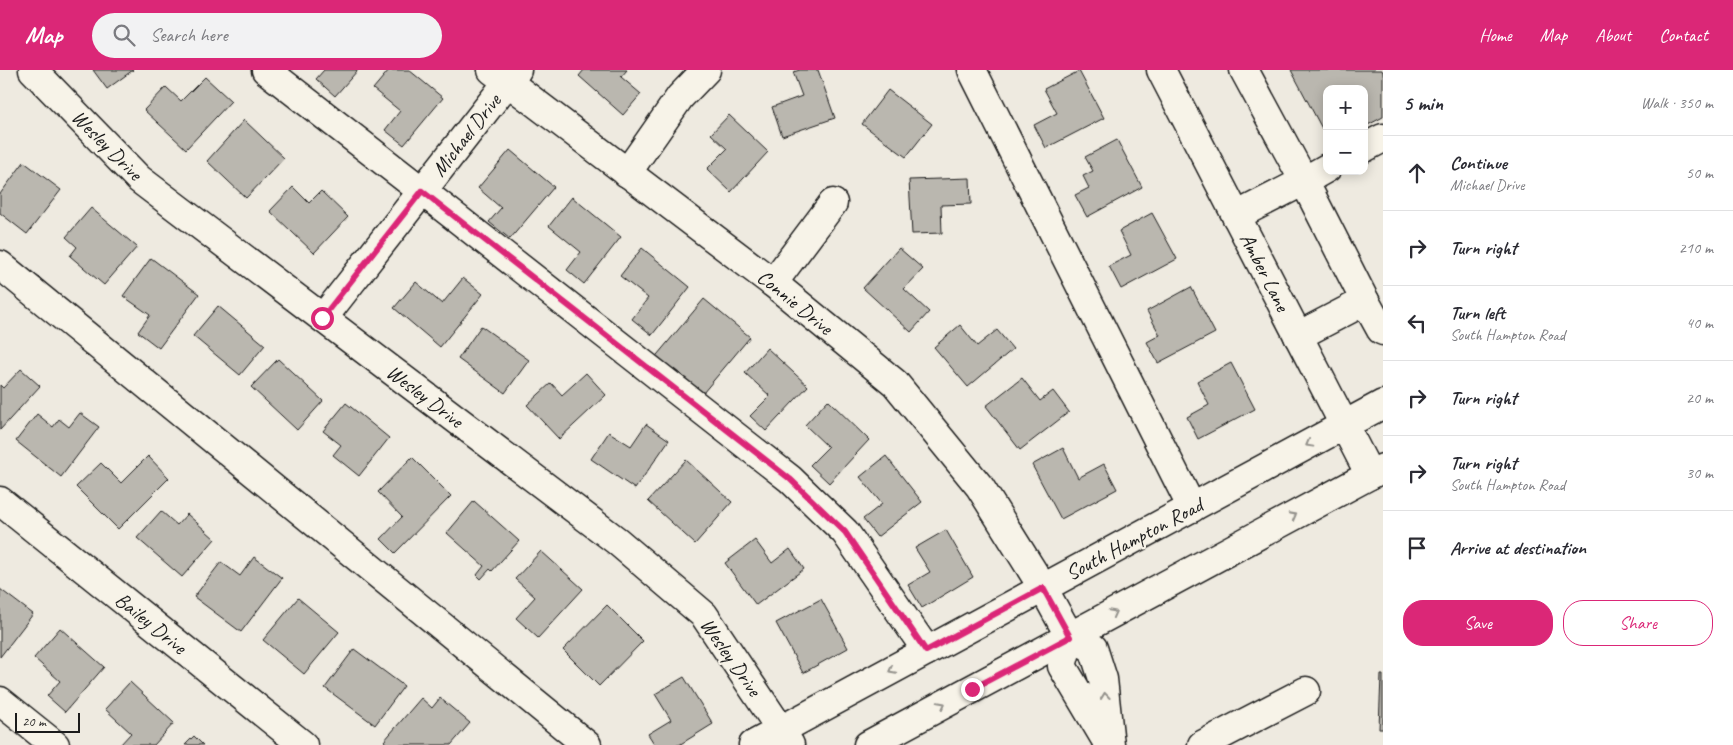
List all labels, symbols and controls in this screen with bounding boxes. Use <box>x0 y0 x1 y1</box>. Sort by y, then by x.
search box <box>92 13 442 58</box>
text: Map <box>25 20 62 50</box>
icon: search <box>110 21 138 49</box>
text: Search here <box>150 23 228 47</box>
text: Home <box>1479 24 1512 46</box>
text: Map <box>1540 24 1567 46</box>
text: About <box>1595 24 1631 46</box>
text: Contact <box>1659 24 1708 46</box>
map controls <box>1323 85 1368 175</box>
button: + <box>1323 85 1368 130</box>
street label: Michael Drive <box>426 88 507 182</box>
text: 5 min <box>1403 90 1443 116</box>
text: Walk · 350 m <box>1641 93 1713 113</box>
street label: Wesley Drive <box>66 104 149 187</box>
button: − <box>1323 130 1368 175</box>
text: Continue <box>1450 151 1507 175</box>
icon: ahead <box>1403 159 1431 187</box>
text: 50 m <box>1686 163 1713 183</box>
text: Michael Drive <box>1450 175 1525 195</box>
street label: Amber Lane <box>1234 228 1296 317</box>
icon: right <box>1403 234 1431 262</box>
text: Turn right <box>1450 236 1517 260</box>
text: 210 m <box>1679 238 1713 258</box>
street label: Connie Drive <box>752 264 839 341</box>
text: Turn left <box>1450 301 1505 325</box>
route start <box>311 307 334 330</box>
icon: left <box>1403 309 1431 337</box>
text: 40 m <box>1686 313 1713 333</box>
text: South Hampton Road <box>1450 325 1565 345</box>
street label: Wesley Drive <box>381 359 470 435</box>
icon: right <box>1403 384 1431 412</box>
text: Turn right <box>1450 386 1517 410</box>
text: 20 m <box>1686 388 1713 408</box>
one-way arrow <box>1306 438 1315 448</box>
text: Turn right <box>1450 451 1517 475</box>
icon: right <box>1403 459 1431 487</box>
text: 30 m <box>1686 463 1713 483</box>
text: South Hampton Road <box>1450 475 1565 495</box>
street label: South Hampton Road <box>1061 490 1210 586</box>
one-way arrow <box>1288 512 1297 522</box>
icon: arrive <box>1403 534 1431 562</box>
text: Arrive at destination <box>1450 536 1586 560</box>
street label: Bailey Drive <box>110 586 193 660</box>
button: Save <box>1403 600 1553 646</box>
button: Share <box>1563 600 1713 646</box>
one-way arrow <box>1107 610 1116 620</box>
street label: Wesley Drive <box>695 613 769 703</box>
one-way arrow <box>889 663 898 673</box>
route end <box>961 678 984 701</box>
one-way arrow <box>1100 692 1111 700</box>
one-way arrow <box>937 701 946 711</box>
scale bar <box>15 710 80 733</box>
text: 20 m <box>22 713 46 730</box>

